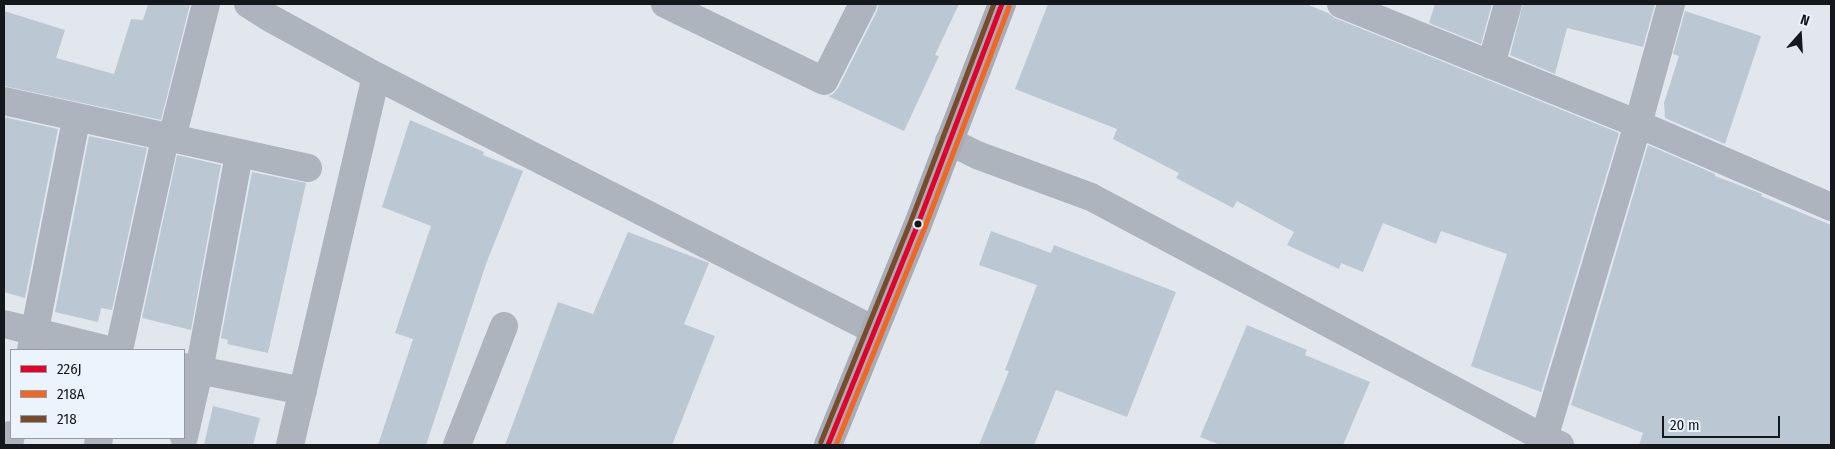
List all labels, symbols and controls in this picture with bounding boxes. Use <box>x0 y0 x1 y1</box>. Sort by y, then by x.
north arrow <box>1775 10 1825 60</box>
text: N <box>1798 11 1812 30</box>
unlabelled marker <box>913 219 923 229</box>
legend <box>10 349 185 439</box>
text: 226J <box>57 360 82 378</box>
text: 218A <box>57 385 85 403</box>
scale bar <box>1665 406 1782 438</box>
text: 218 <box>57 410 77 428</box>
text: 20 m <box>1670 416 1700 434</box>

